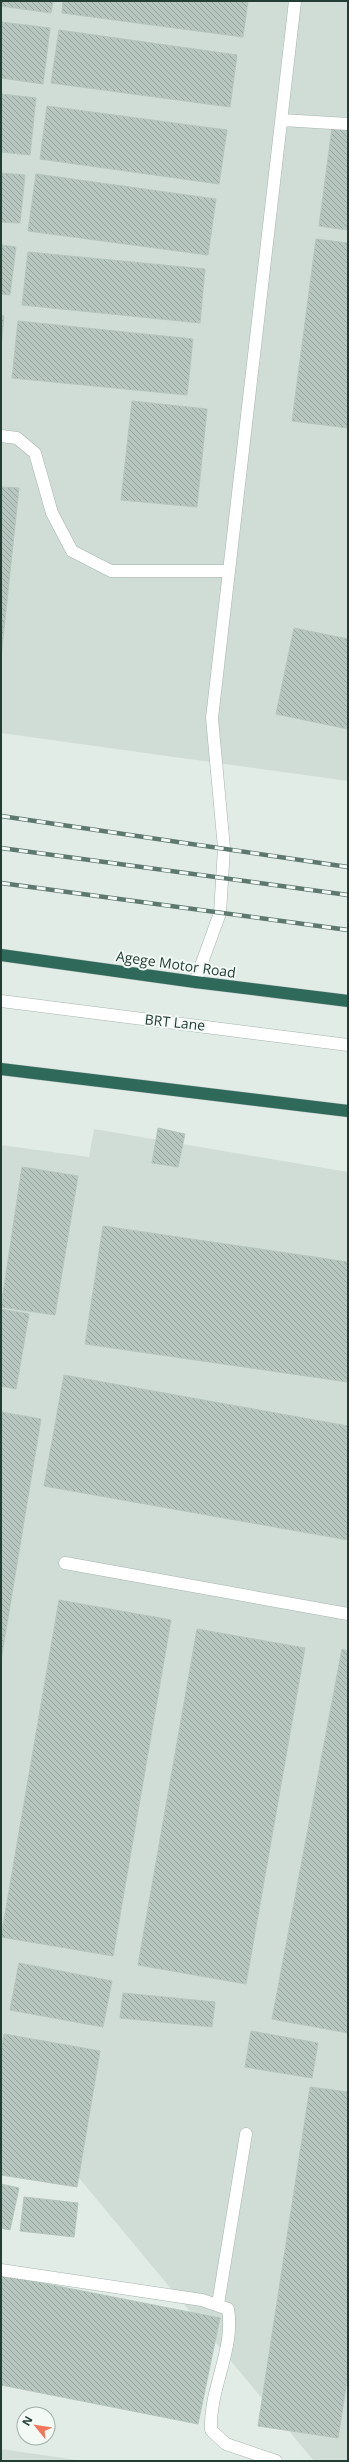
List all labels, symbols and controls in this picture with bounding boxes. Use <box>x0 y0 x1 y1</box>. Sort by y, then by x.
street label: Agege Motor Road <box>115 946 237 982</box>
street label: BRT Lane <box>144 1009 206 1035</box>
north arrow <box>16 2406 56 2446</box>
text: N <box>18 2413 36 2428</box>

